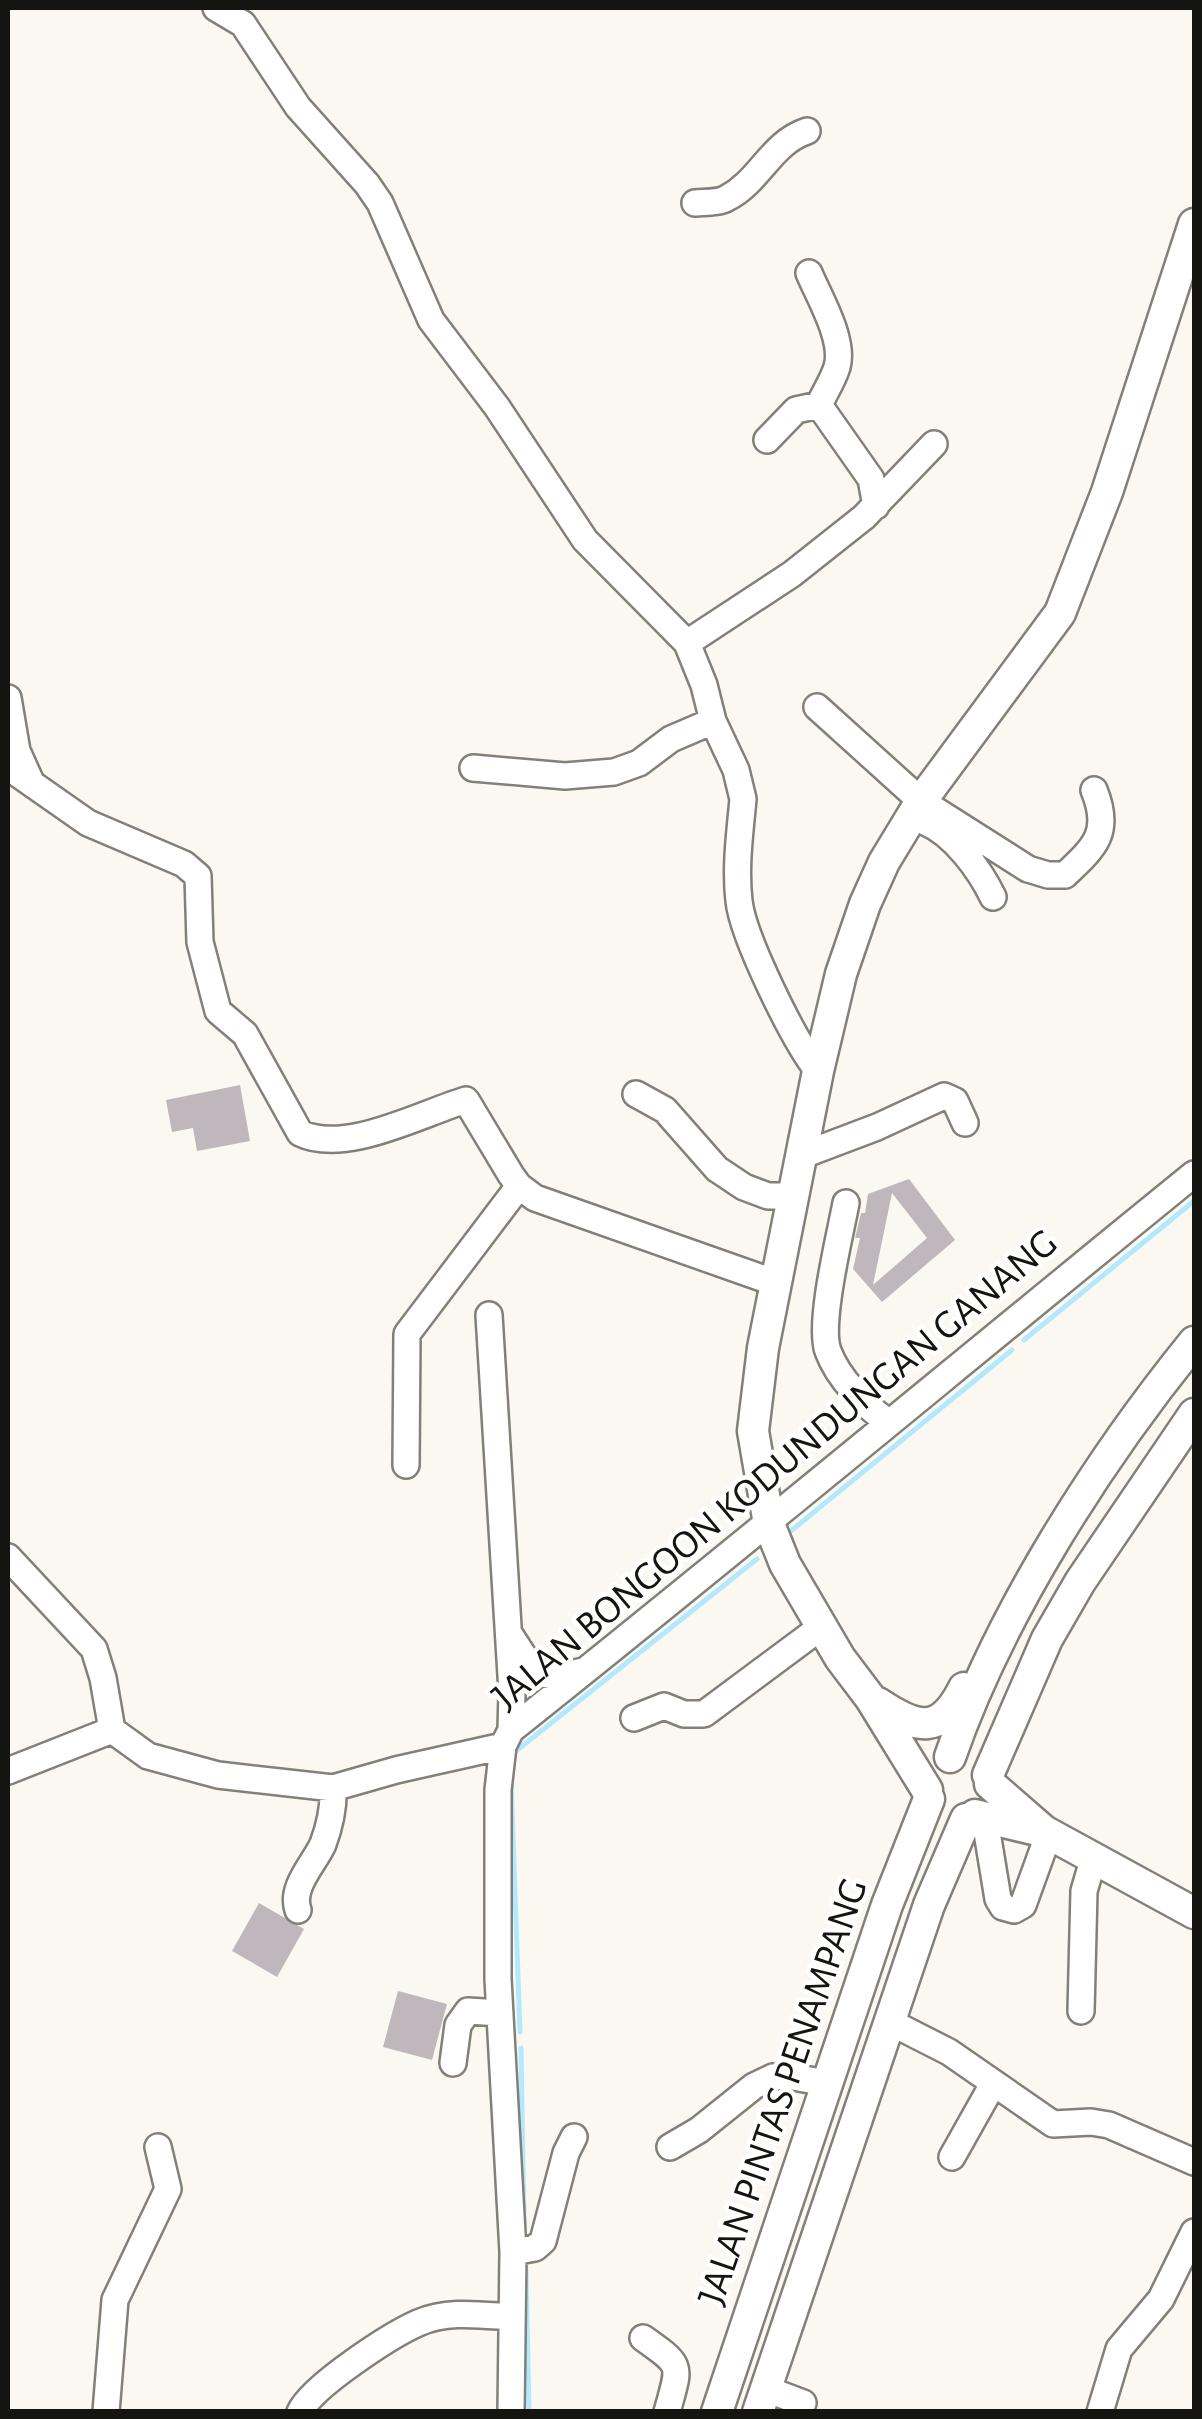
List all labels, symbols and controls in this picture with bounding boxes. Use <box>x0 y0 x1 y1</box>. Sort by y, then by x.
street label: JALAN BONGOON KODUNDUNGAN GANANG <box>485 1222 1065 1718</box>
street label: JALAN PINTAS PENAMPANG <box>691 1874 875 2310</box>

